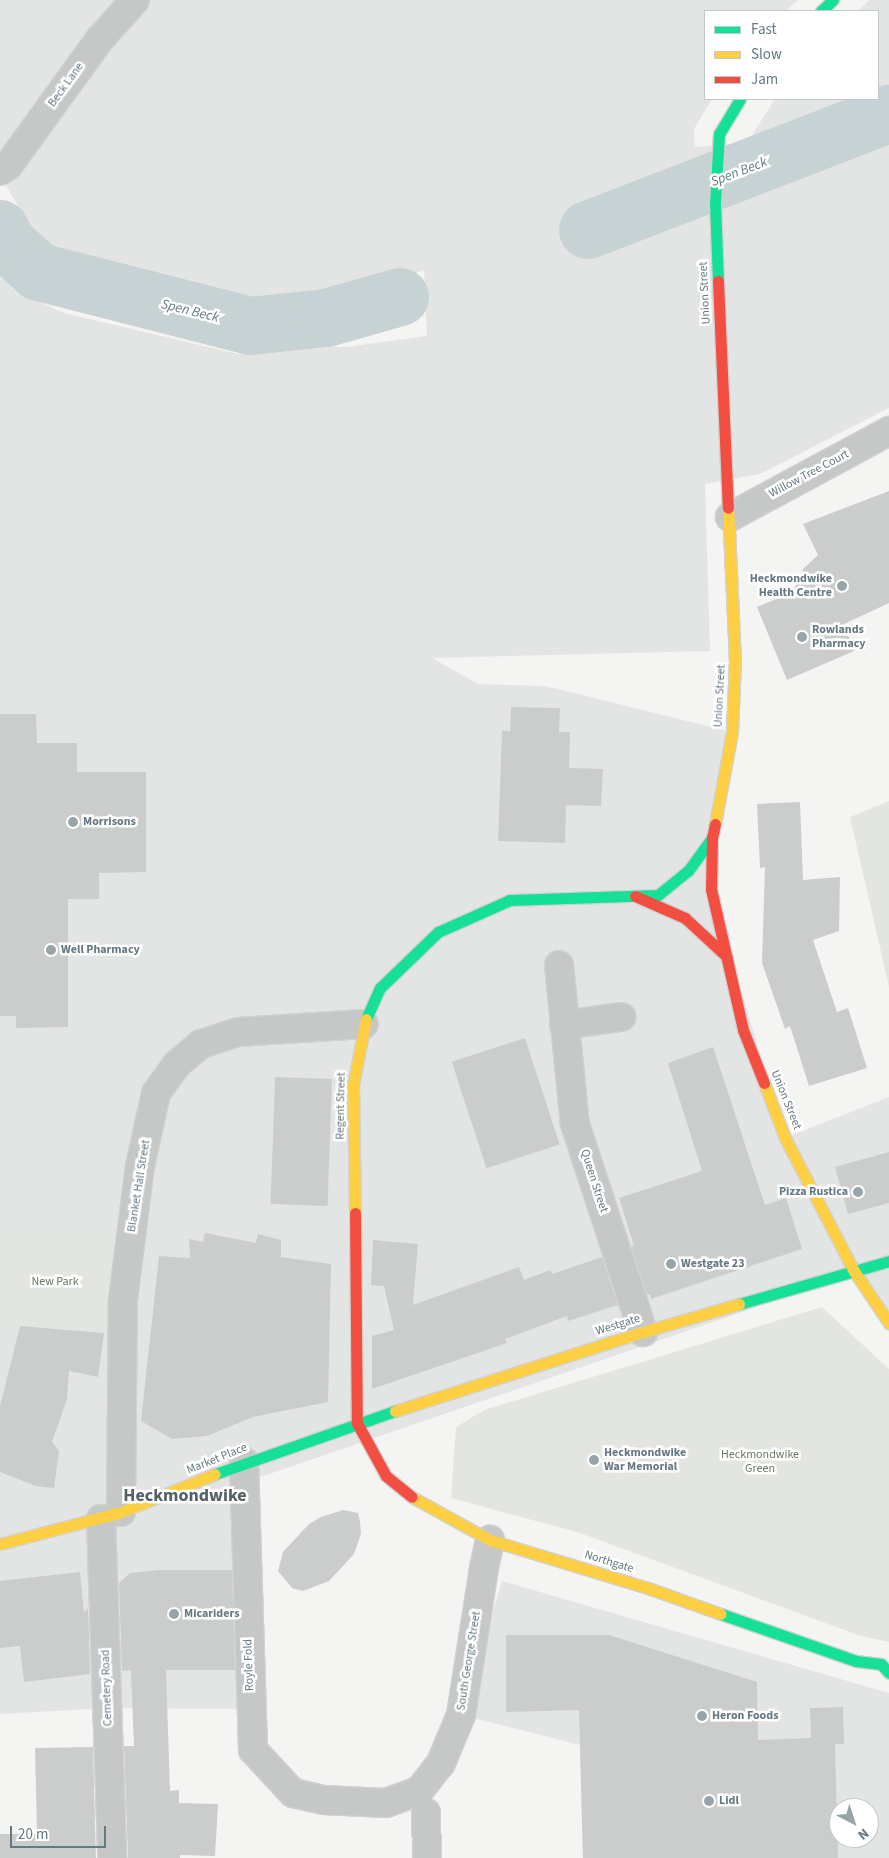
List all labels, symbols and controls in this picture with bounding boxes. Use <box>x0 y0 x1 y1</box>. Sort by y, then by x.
legend <box>704 10 879 100</box>
text: Fast <box>751 19 777 40</box>
text: Slow <box>751 44 782 65</box>
street label: Beck Lane <box>45 60 87 110</box>
text: Jam <box>751 69 778 90</box>
water label: Spen Beck <box>709 154 769 190</box>
street label: Union Street <box>696 261 714 325</box>
water label: Spen Beck <box>159 296 221 326</box>
street label: Willow Tree Court <box>767 447 851 501</box>
place label: Heckmondwike Health Centre <box>750 572 832 600</box>
marker: Heckmondwike Health Centre <box>836 580 848 592</box>
place label: Rowlands Pharmacy <box>812 623 866 651</box>
marker: Rowlands Pharmacy <box>796 631 808 643</box>
street label: Union Street <box>711 664 729 728</box>
place label: Morrisons <box>83 815 136 829</box>
marker: Morrisons <box>67 816 79 828</box>
place label: Well Pharmacy <box>61 943 140 957</box>
marker: Well Pharmacy <box>45 944 57 956</box>
street label: Union Street <box>768 1068 804 1132</box>
street label: Regent Street <box>333 1072 349 1140</box>
street label: Blanket Hall Street <box>125 1139 153 1233</box>
street label: Queen Street <box>577 1148 611 1214</box>
place label: Pizza Rustica <box>779 1185 848 1199</box>
marker: Pizza Rustica <box>852 1186 864 1198</box>
place label: Westgate 23 <box>681 1257 744 1271</box>
marker: Westgate 23 <box>665 1258 677 1270</box>
park label: New Park <box>31 1275 79 1289</box>
street label: Westgate <box>594 1311 642 1339</box>
street label: Market Place <box>185 1440 249 1478</box>
place label: Heckmondwike War Memorial <box>604 1446 686 1474</box>
park label: Heckmondwike Green <box>721 1448 799 1476</box>
marker: Heckmondwike War Memorial <box>588 1454 600 1466</box>
district label: Heckmondwike <box>123 1485 247 1507</box>
street label: Northgate <box>583 1548 635 1576</box>
place label: Micariders <box>184 1607 239 1621</box>
marker: Micariders <box>168 1608 180 1620</box>
street label: South George Street <box>454 1610 484 1712</box>
street label: Royle Fold <box>241 1639 257 1691</box>
street label: Cemetery Road <box>98 1649 116 1727</box>
place label: Heron Foods <box>712 1709 778 1723</box>
marker: Heron Foods <box>696 1710 708 1722</box>
place label: Lidl <box>719 1794 739 1808</box>
marker: Lidl <box>703 1795 715 1807</box>
north arrow <box>829 1798 879 1848</box>
scale bar <box>12 1816 109 1848</box>
text: N <box>853 1823 873 1844</box>
text: 20 m <box>18 1824 48 1845</box>

